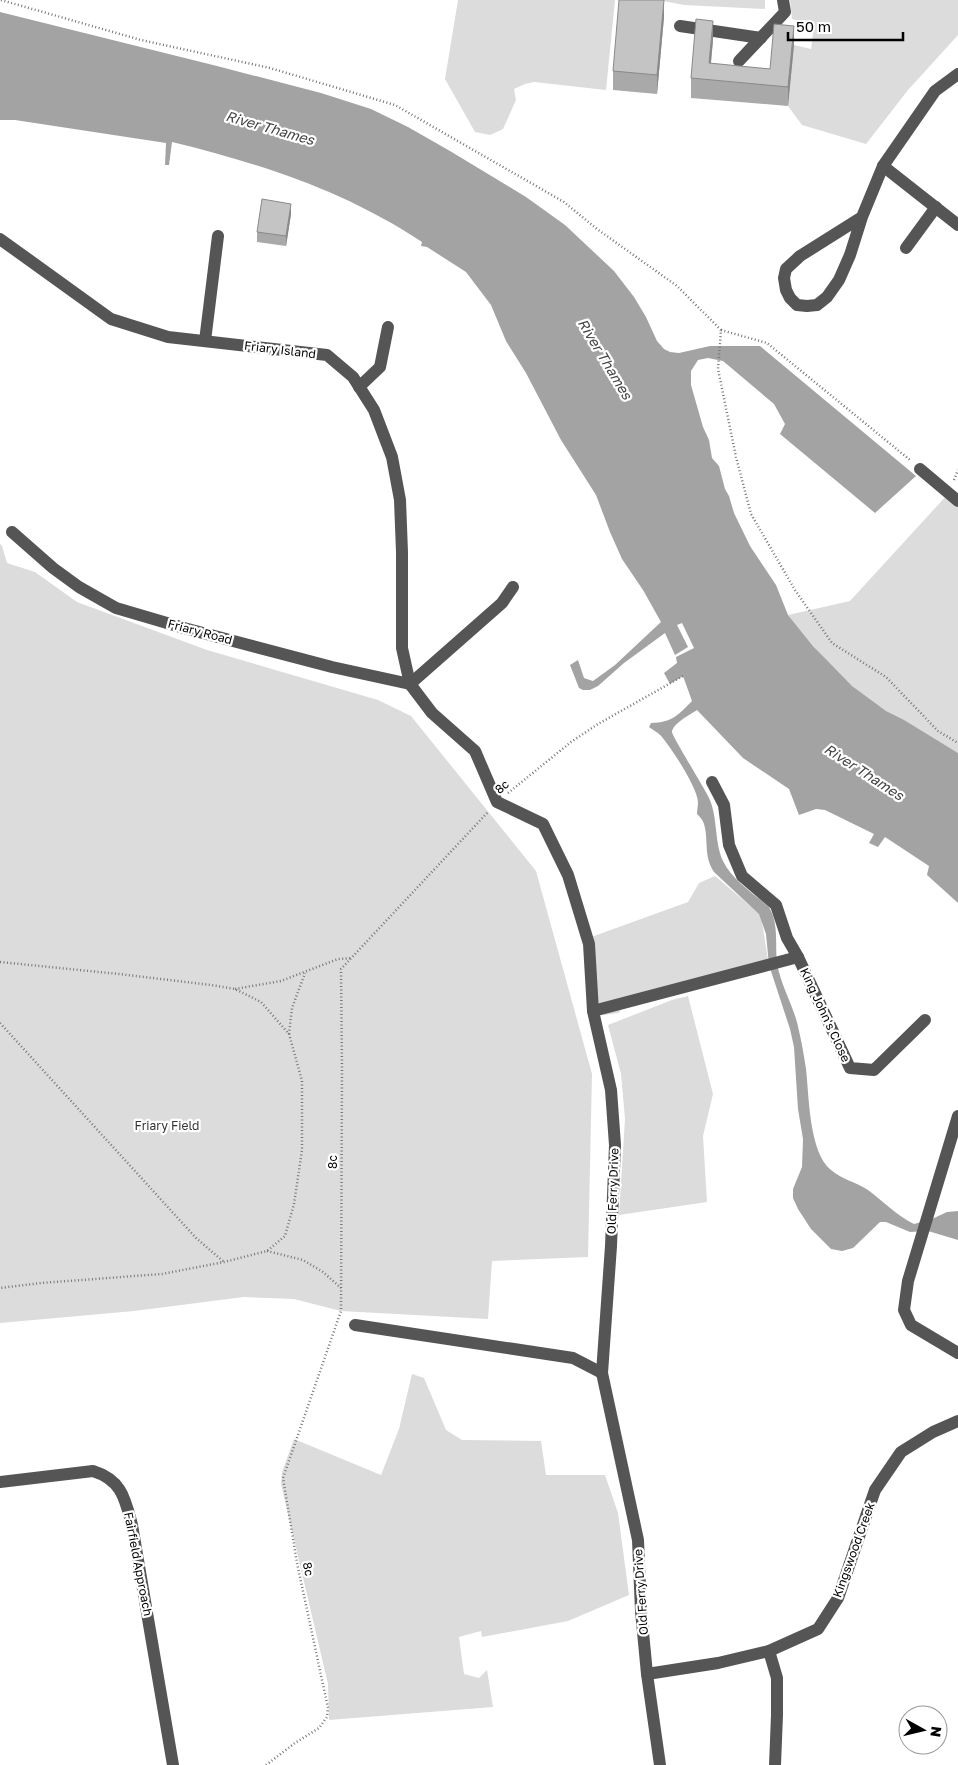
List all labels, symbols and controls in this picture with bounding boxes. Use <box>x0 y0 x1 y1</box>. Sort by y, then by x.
scale bar <box>788 10 903 42</box>
text: 50 m <box>796 17 831 35</box>
water label: River Thames <box>224 107 317 148</box>
water label: River Thames <box>575 315 636 403</box>
street label: Friary Island <box>243 338 317 361</box>
street label: Friary Road <box>166 616 234 647</box>
water label: River Thames <box>821 740 908 804</box>
street label: 8c <box>492 776 512 797</box>
street label: King John's Close <box>797 965 854 1064</box>
park label: Friary Field <box>135 1118 200 1133</box>
street label: Old Ferry Drive <box>604 1148 622 1234</box>
street label: 8c <box>325 1155 340 1169</box>
street label: Kingswood Creek <box>829 1500 878 1600</box>
street label: Fairfield Approach <box>121 1511 156 1617</box>
street label: Old Ferry Drive <box>630 1549 651 1636</box>
street label: 8c <box>300 1561 317 1578</box>
north arrow <box>898 1705 948 1755</box>
text: N <box>927 1725 946 1738</box>

